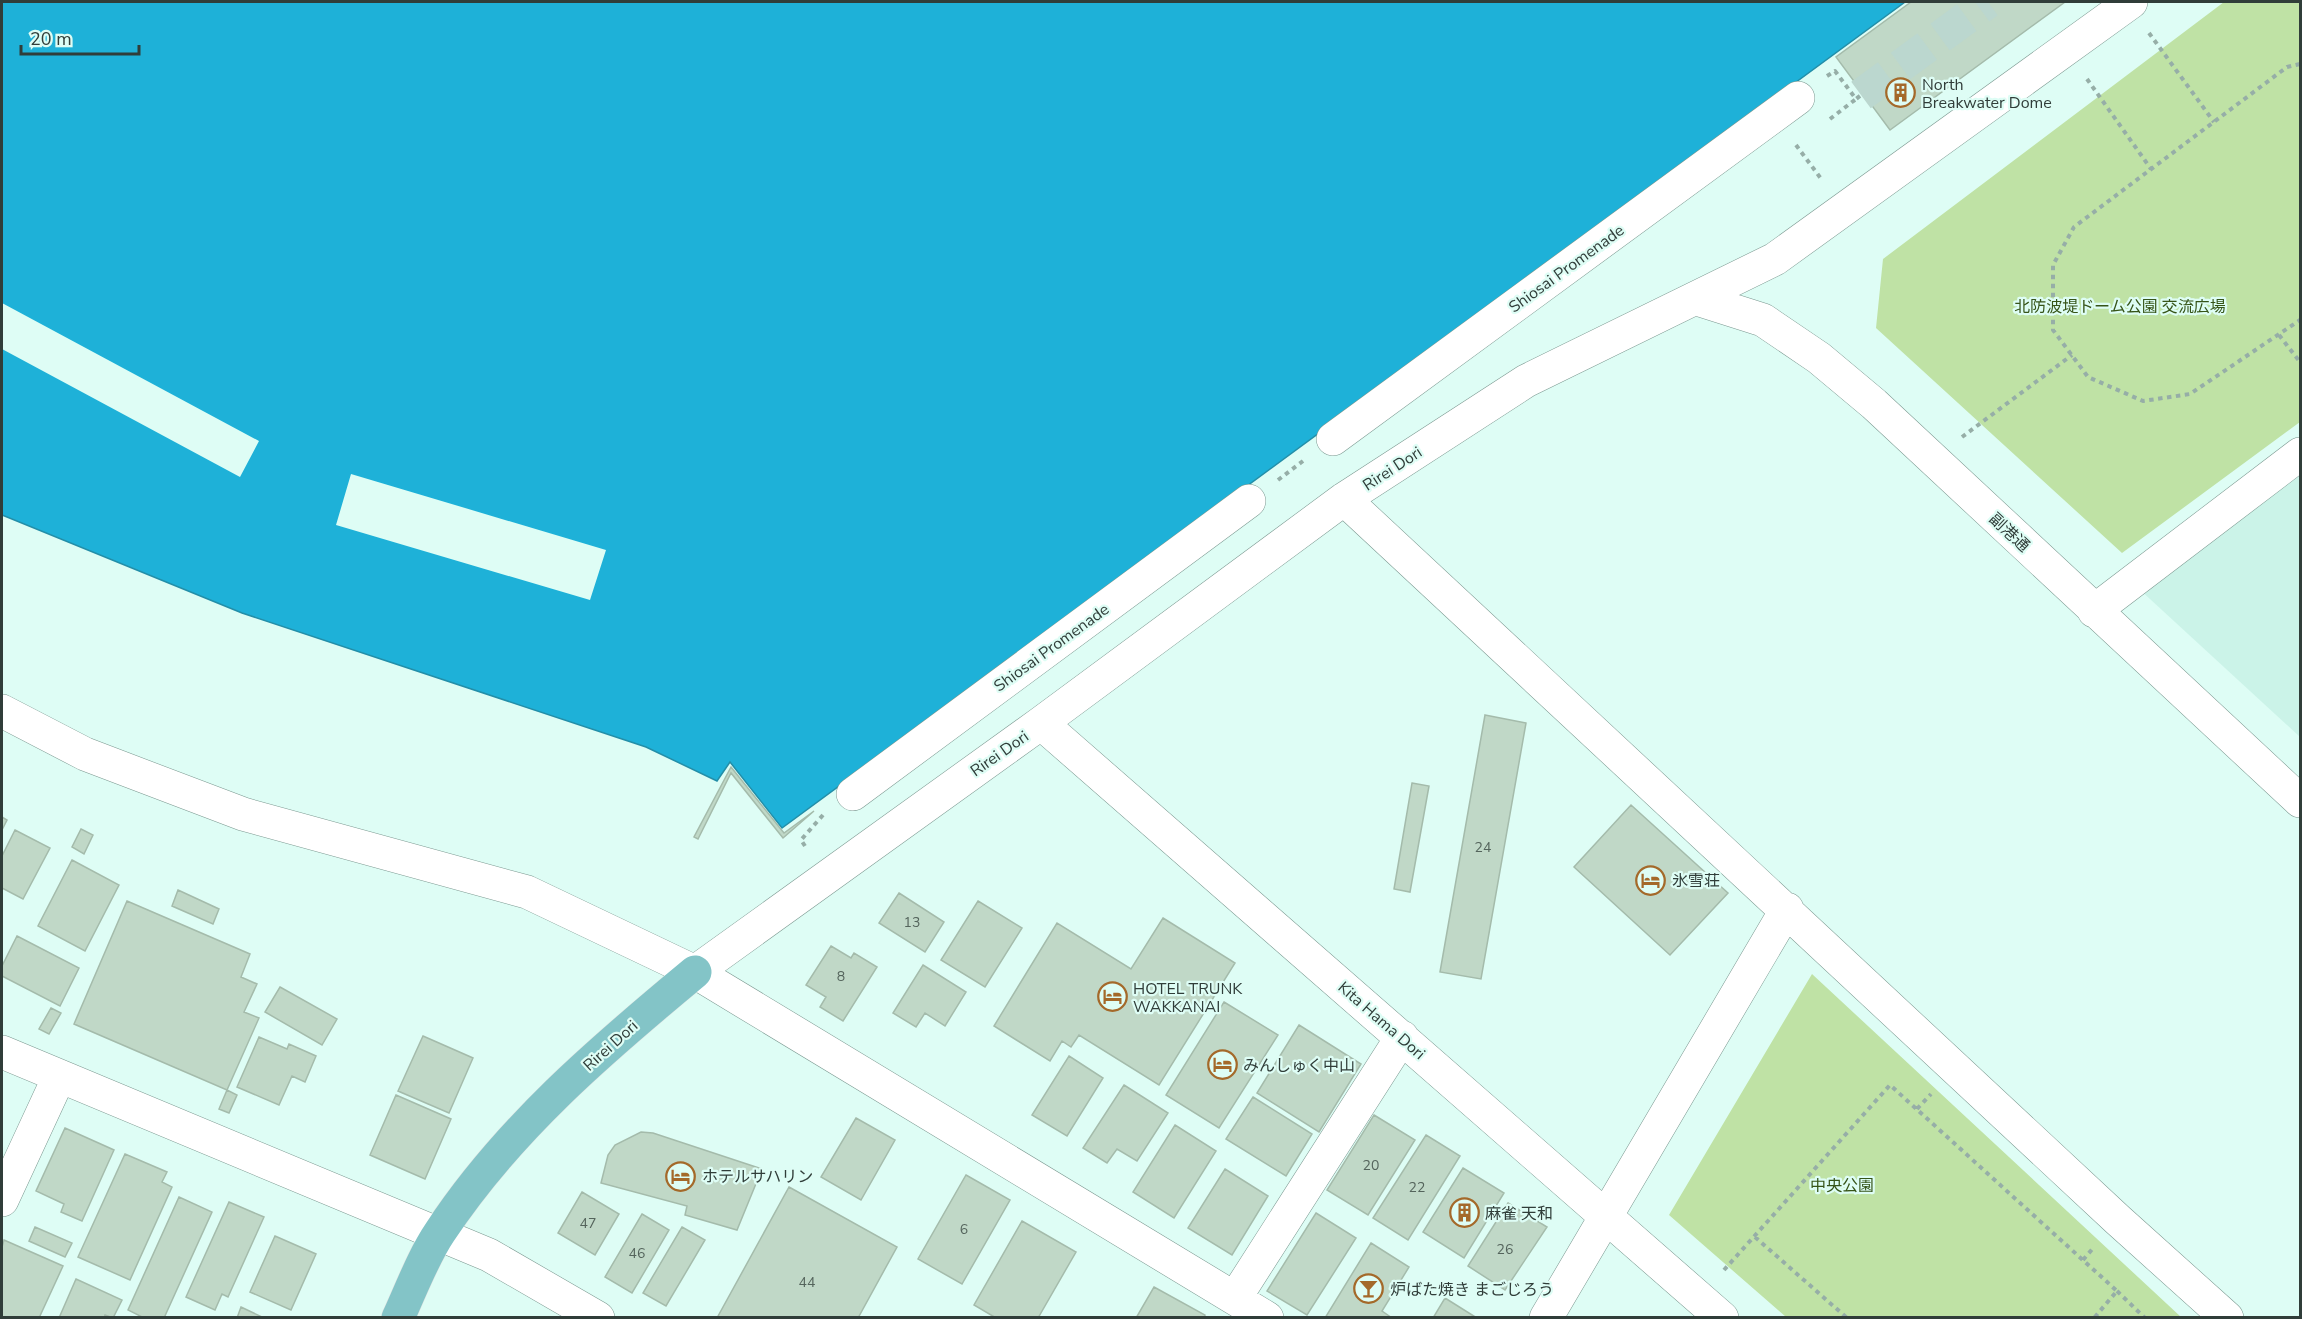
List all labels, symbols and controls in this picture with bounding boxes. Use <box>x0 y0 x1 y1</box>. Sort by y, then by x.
scale bar <box>21 18 140 56</box>
text: 20 m <box>30 27 72 51</box>
place label: North Breakwater Dome <box>1922 74 2052 114</box>
building icon: North Breakwater Dome <box>1885 77 1917 109</box>
street label: Shiosai Promenade <box>1504 219 1629 318</box>
park label: 北防波堤ドーム公園 交流広場 <box>2014 296 2226 318</box>
street label: Rirei Dori <box>1359 441 1426 496</box>
street label: 副港通 <box>1984 508 2034 557</box>
street label: Shiosai Promenade <box>989 598 1114 697</box>
street label: Rirei Dori <box>966 726 1033 782</box>
house number: 24 <box>1475 838 1491 857</box>
hotel icon: 氷雪荘 <box>1635 864 1667 896</box>
place label: 氷雪荘 <box>1672 870 1720 892</box>
house number: 13 <box>904 913 920 932</box>
house number: 8 <box>837 967 845 986</box>
street label: Kita Hama Dori <box>1333 977 1430 1065</box>
place label: HOTEL TRUNK WAKKANAI <box>1133 978 1243 1018</box>
hotel icon: HOTEL TRUNK WAKKANAI <box>1096 981 1128 1013</box>
street label: Rirei Dori <box>579 1015 643 1076</box>
hotel icon: みんしゅく中山 <box>1206 1049 1238 1081</box>
place label: みんしゅく中山 <box>1243 1055 1355 1077</box>
house number: 20 <box>1363 1156 1379 1175</box>
hotel icon: ホテルサハリン <box>665 1160 697 1192</box>
place label: ホテルサハリン <box>702 1166 813 1188</box>
park label: 中央公園 <box>1810 1175 1874 1197</box>
house number: 22 <box>1409 1178 1425 1197</box>
building icon: 麻雀 天和 <box>1448 1197 1480 1229</box>
place label: 麻雀 天和 <box>1485 1203 1553 1225</box>
house number: 47 <box>580 1214 596 1233</box>
house number: 6 <box>960 1220 968 1239</box>
house number: 26 <box>1497 1240 1513 1259</box>
house number: 46 <box>629 1244 645 1263</box>
house number: 44 <box>799 1273 815 1292</box>
bar icon: 炉ばた焼き まごじろう <box>1353 1273 1385 1305</box>
place label: 炉ばた焼き まごじろう <box>1390 1279 1554 1301</box>

